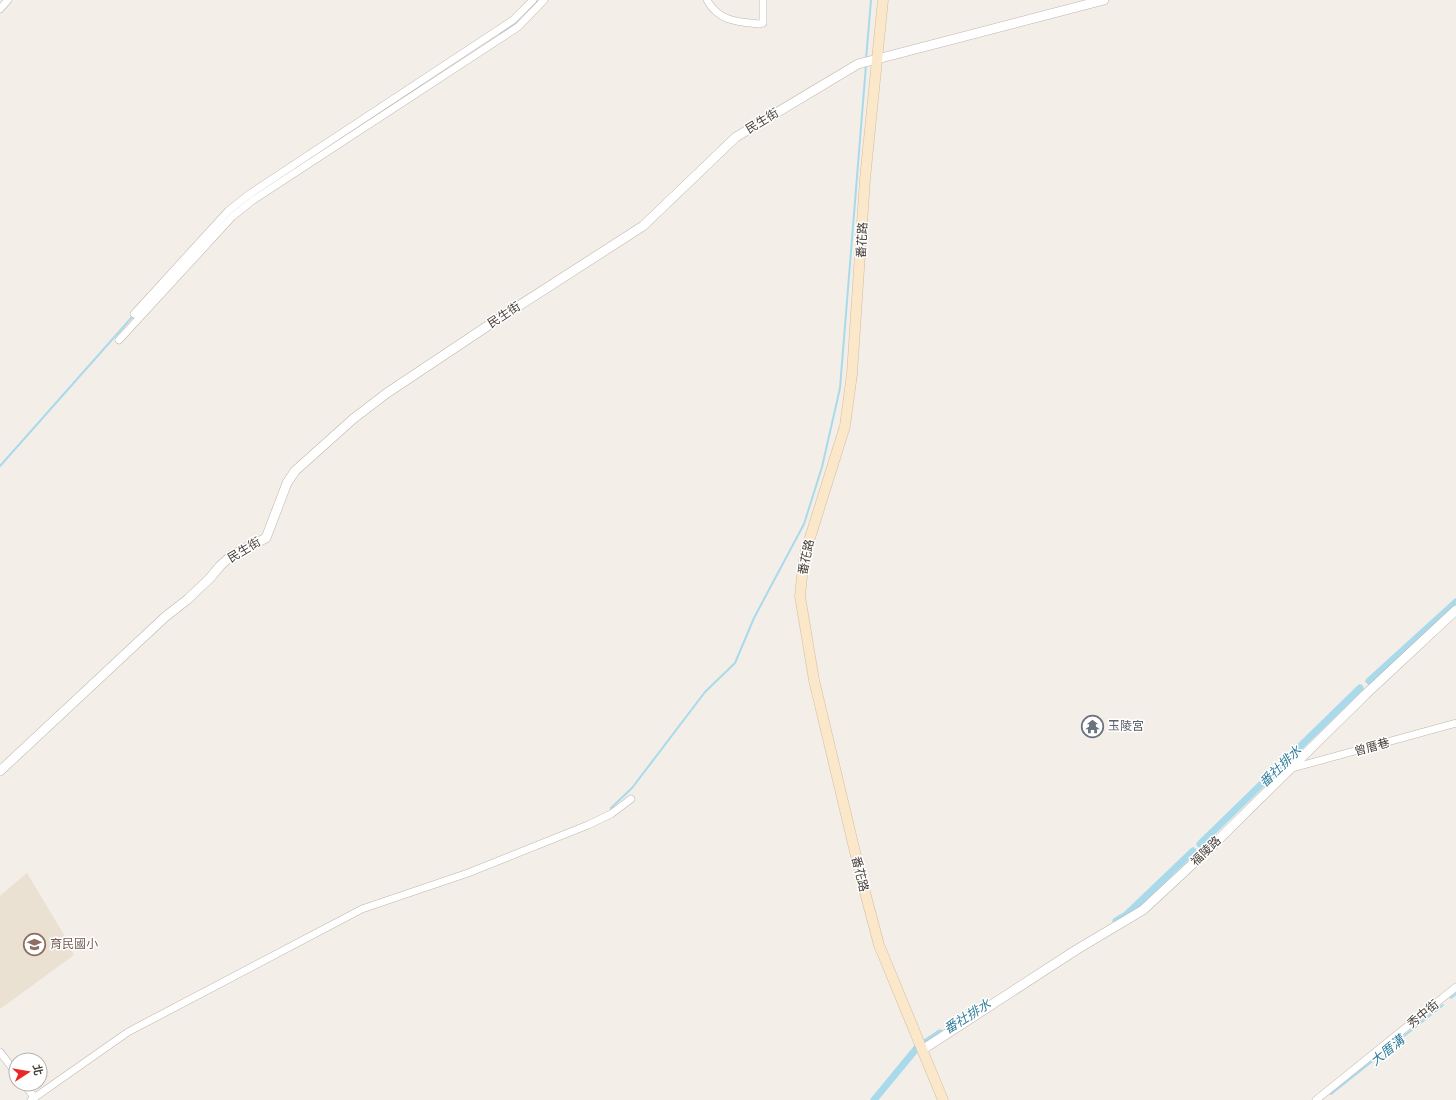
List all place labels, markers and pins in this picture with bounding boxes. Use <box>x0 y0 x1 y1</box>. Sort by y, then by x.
temple icon: 玉陵宮 <box>1080 713 1106 739</box>
place label: 玉陵宮 <box>1108 717 1144 734</box>
school or university icon: 育民國小 <box>21 931 47 957</box>
place label: 育民國小 <box>50 935 98 952</box>

